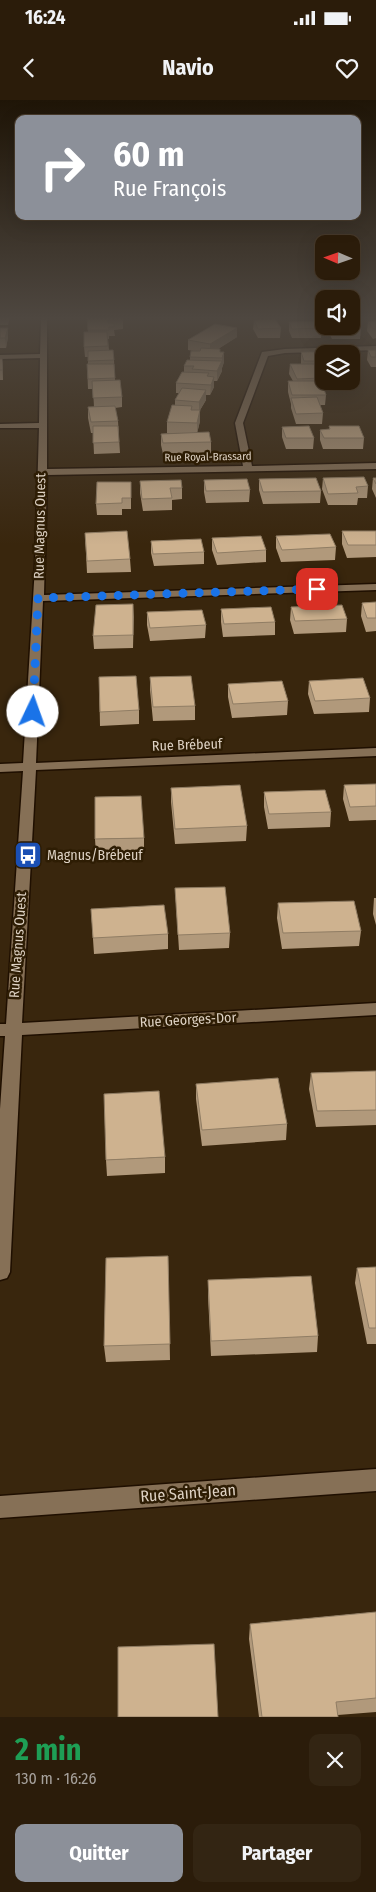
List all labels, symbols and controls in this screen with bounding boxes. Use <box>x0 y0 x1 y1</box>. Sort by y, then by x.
text: 16:24 <box>25 6 66 29</box>
icon: back <box>15 54 43 82</box>
text: Navio <box>162 54 214 81</box>
icon: heart <box>333 54 361 82</box>
text: 60 m <box>113 133 184 175</box>
icon: right <box>30 135 95 200</box>
text: Rue François <box>113 175 226 202</box>
north arrow <box>315 235 360 280</box>
map controls <box>315 235 360 390</box>
button: sound <box>315 290 360 335</box>
button: layers <box>315 345 360 390</box>
street label: Rue Royal-Brassard <box>164 450 252 464</box>
street label: Rue Magnus Ouest <box>31 472 49 579</box>
pin <box>296 568 338 610</box>
icon: arrive <box>303 575 331 603</box>
position arrow <box>6 685 58 737</box>
street label: Rue Brébeuf <box>152 735 224 755</box>
bus stop icon: Magnus/Brébeuf <box>13 840 43 870</box>
place label: Magnus/Brébeuf <box>47 847 144 864</box>
street label: Rue Magnus Ouest <box>6 891 30 998</box>
street label: Rue Georges-Dor <box>139 1009 237 1031</box>
street label: Rue Saint-Jean <box>140 1480 236 1506</box>
text: 2 min <box>15 1732 82 1768</box>
button: close <box>309 1734 361 1786</box>
text: 130 m · 16:26 <box>15 1769 96 1788</box>
button: Quitter <box>15 1824 183 1882</box>
button: Partager <box>193 1824 361 1882</box>

